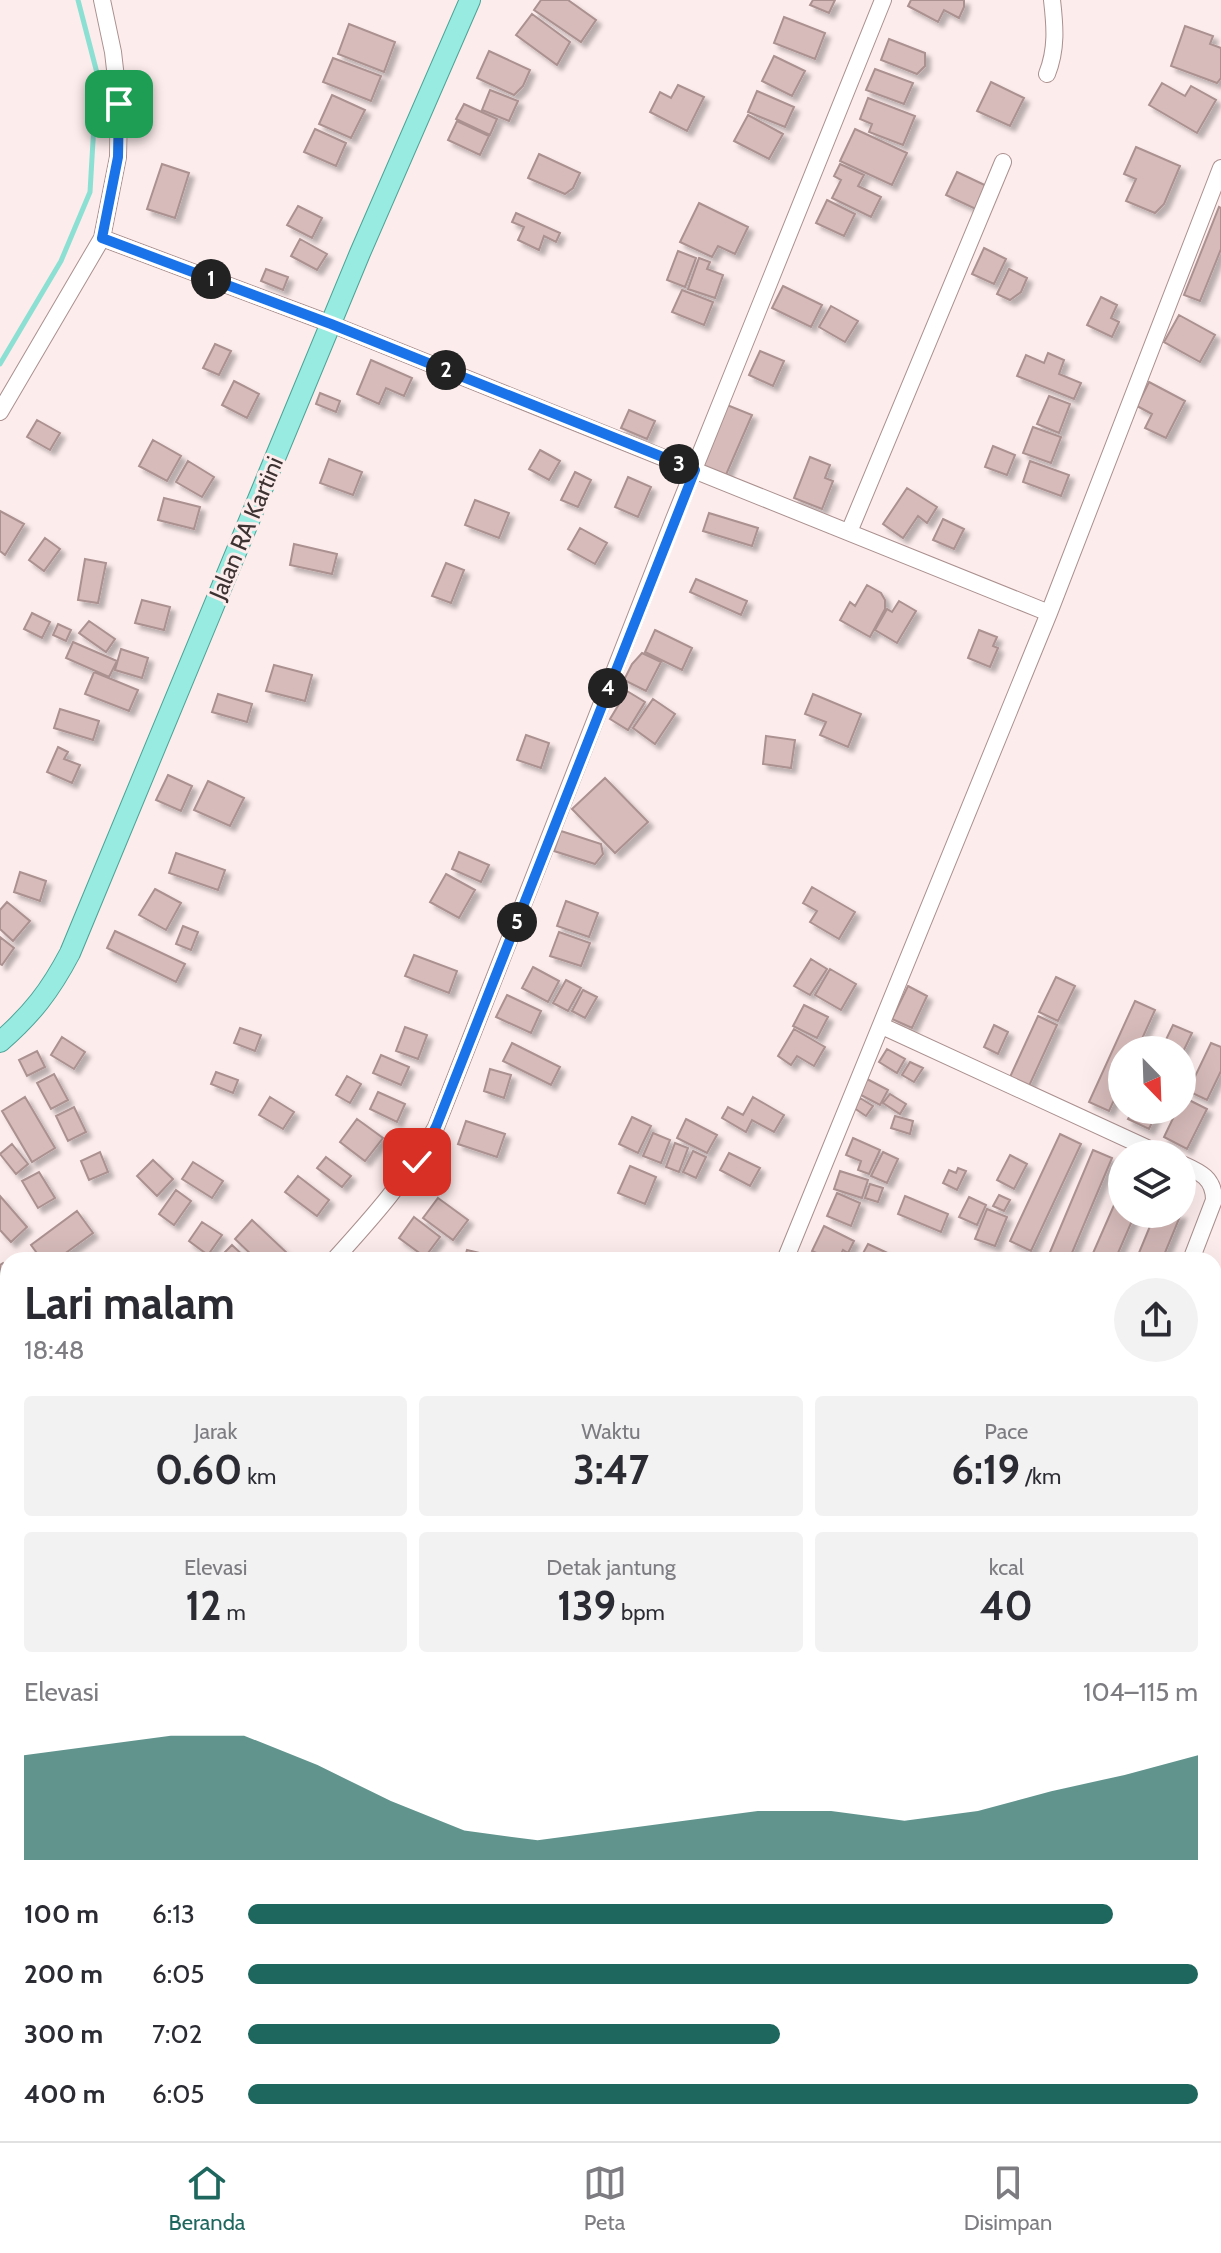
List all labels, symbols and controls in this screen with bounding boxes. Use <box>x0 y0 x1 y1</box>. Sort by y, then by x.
pin <box>85 70 153 138</box>
icon: arrive <box>97 82 141 126</box>
pin: 1 <box>191 259 231 299</box>
text: 1 <box>207 265 215 292</box>
pin: 2 <box>426 350 466 390</box>
text: 2 <box>440 356 452 383</box>
pin: 3 <box>659 444 699 484</box>
text: 3 <box>673 450 685 477</box>
street label: Jalan RA Kartini <box>202 452 289 605</box>
pin: 4 <box>588 668 628 708</box>
text: 4 <box>601 674 615 701</box>
pin: 5 <box>497 902 537 942</box>
text: 5 <box>511 908 523 935</box>
north arrow <box>1108 1036 1196 1124</box>
map controls <box>1108 1036 1196 1228</box>
pin <box>383 1128 451 1196</box>
icon: check <box>395 1140 439 1184</box>
button: layers <box>1108 1140 1196 1228</box>
text: Lari malam <box>24 1277 235 1330</box>
button: share <box>1114 1278 1198 1362</box>
text: 18:48 <box>24 1334 84 1366</box>
text: Jarak <box>194 1418 237 1445</box>
text: Waktu <box>581 1418 641 1445</box>
text: Pace <box>984 1418 1028 1445</box>
text: 0.60 <box>155 1445 242 1494</box>
text: 3:47 <box>573 1445 649 1494</box>
text: 6:19 <box>951 1445 1020 1494</box>
text: km <box>242 1463 276 1490</box>
text: /km <box>1020 1463 1061 1490</box>
text: Elevasi <box>184 1554 247 1581</box>
text: Detak jantung <box>546 1554 676 1581</box>
text: kcal <box>989 1554 1024 1581</box>
text: 12 <box>186 1581 222 1630</box>
text: 139 <box>557 1581 616 1630</box>
text: 40 <box>980 1581 1033 1630</box>
text: m <box>222 1599 246 1626</box>
text: bpm <box>616 1599 665 1626</box>
text: Elevasi <box>24 1676 99 1708</box>
text: 104–115 m <box>1083 1676 1198 1708</box>
text: 100 m <box>24 1898 99 1930</box>
text: 6:13 <box>152 1898 195 1930</box>
text: 200 m <box>24 1958 103 1990</box>
text: 6:05 <box>152 1958 204 1990</box>
text: 300 m <box>24 2018 103 2050</box>
text: 7:02 <box>152 2018 202 2050</box>
text: 400 m <box>24 2078 105 2110</box>
text: 6:05 <box>152 2078 204 2110</box>
tab: Beranda <box>169 2161 245 2236</box>
tab: Peta <box>583 2161 627 2236</box>
tab: Disimpan <box>964 2161 1052 2236</box>

